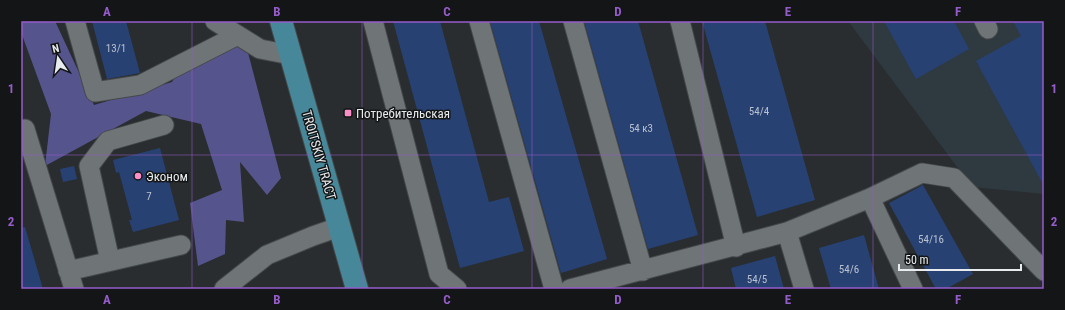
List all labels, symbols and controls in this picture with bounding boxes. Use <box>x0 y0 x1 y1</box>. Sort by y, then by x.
text: A <box>103 4 111 19</box>
text: B <box>273 4 281 19</box>
text: C <box>443 4 451 19</box>
text: D <box>614 4 622 19</box>
text: E <box>785 4 792 19</box>
text: F <box>955 4 961 19</box>
north arrow <box>38 38 78 78</box>
text: N <box>51 42 61 56</box>
house number: 13/1 <box>106 42 126 55</box>
text: 1 <box>8 81 14 96</box>
text: 1 <box>1051 81 1057 96</box>
house number: 54/4 <box>749 105 770 118</box>
place label: Потребительская <box>356 106 450 121</box>
street label: TROITSKIY TRACT <box>299 108 339 202</box>
marker: Потребительская <box>343 108 353 118</box>
house number: 54 к3 <box>629 122 653 135</box>
place label: Эконом <box>146 169 188 184</box>
marker: Эконом <box>133 171 143 181</box>
house number: 7 <box>146 190 152 203</box>
text: 2 <box>8 214 15 229</box>
text: 2 <box>1051 214 1058 229</box>
house number: 54/16 <box>918 233 944 246</box>
scale bar <box>899 246 1021 272</box>
text: 50 m <box>905 253 929 267</box>
house number: 54/6 <box>839 263 859 276</box>
house number: 54/5 <box>747 273 767 286</box>
text: A <box>103 292 111 307</box>
text: B <box>273 292 281 307</box>
text: C <box>443 292 451 307</box>
text: D <box>614 292 622 307</box>
text: E <box>785 292 792 307</box>
text: F <box>955 292 961 307</box>

